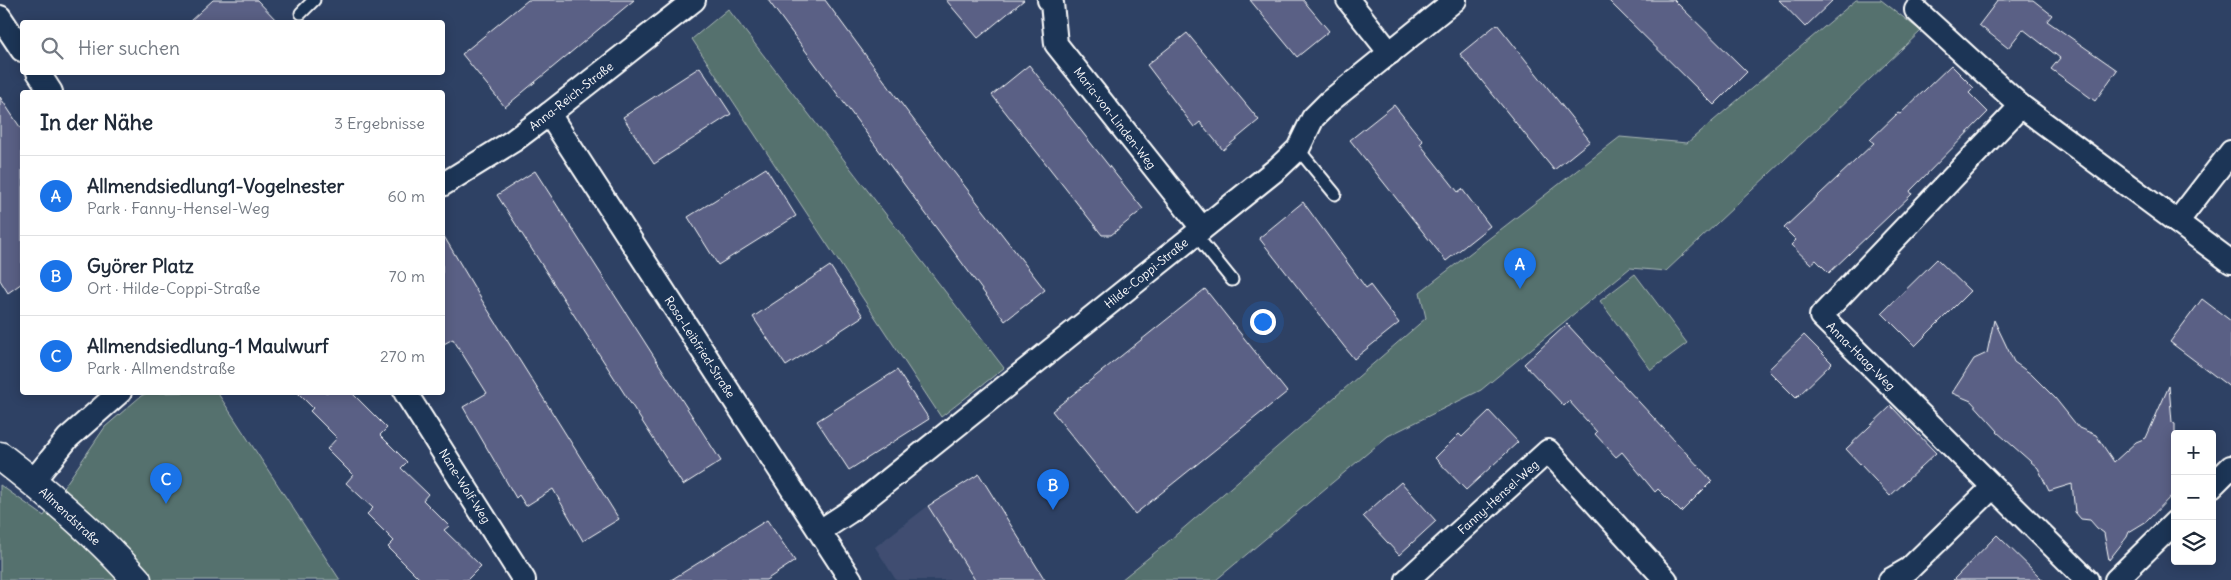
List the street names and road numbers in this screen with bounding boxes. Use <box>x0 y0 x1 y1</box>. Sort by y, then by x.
street label: Anna-Reich-Straße <box>526 58 616 134</box>
street label: Maria-von-Linden-Weg <box>1071 64 1159 172</box>
street label: Hilde-Coppi-Straße <box>1101 235 1191 311</box>
street label: Rosa-Leibfried-Straße <box>662 293 738 401</box>
street label: Anna-Haag-Weg <box>1824 319 1898 393</box>
street label: Nane-Wolf-Weg <box>436 446 494 526</box>
street label: Fanny-Hensel-Weg <box>1454 457 1542 537</box>
street label: Allmendstraße <box>36 484 104 548</box>

